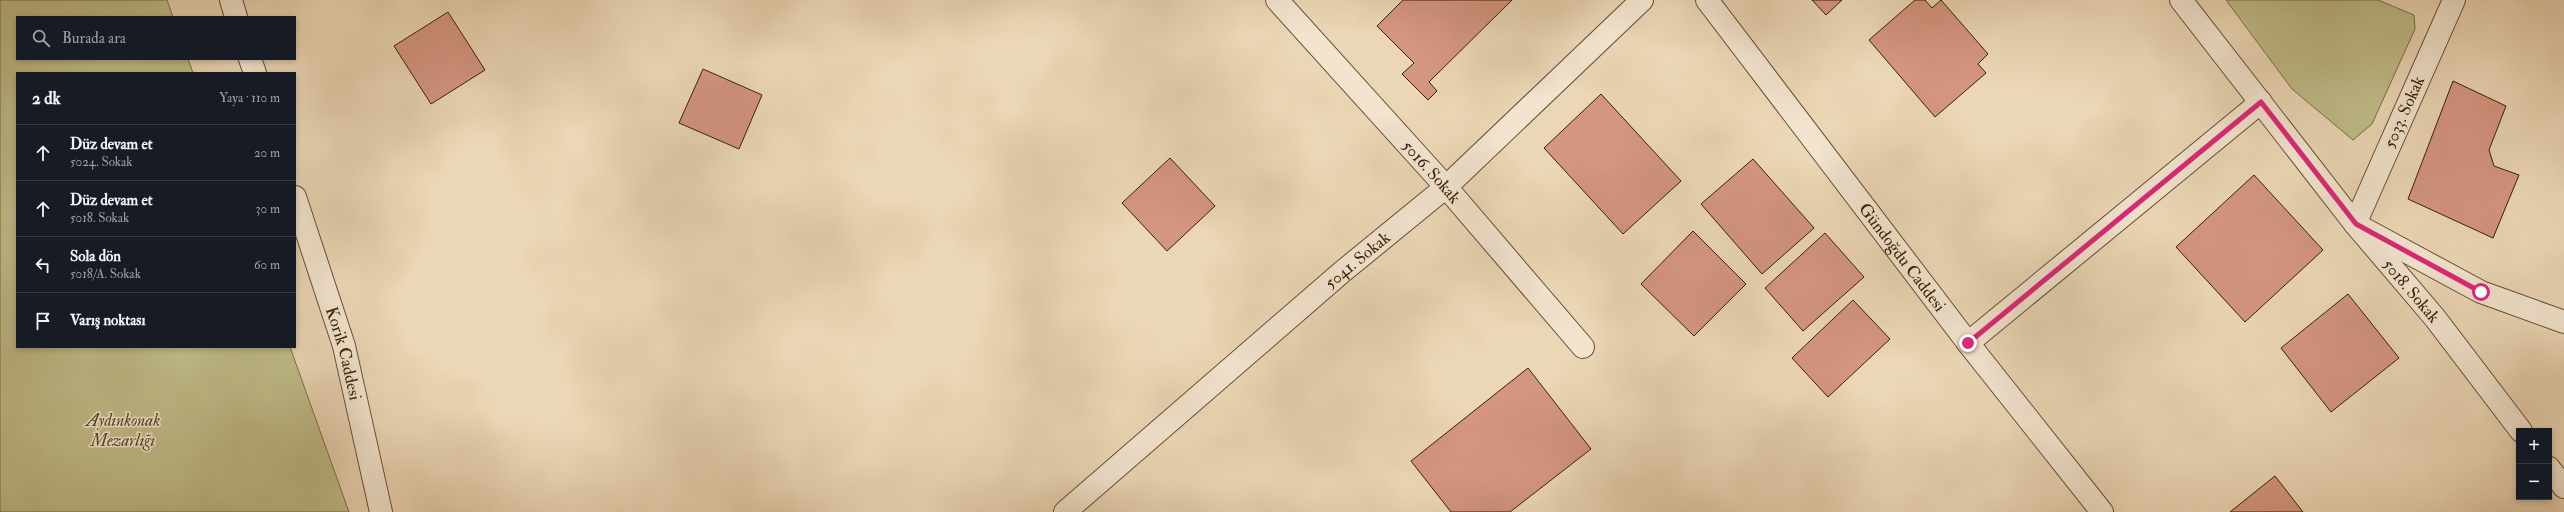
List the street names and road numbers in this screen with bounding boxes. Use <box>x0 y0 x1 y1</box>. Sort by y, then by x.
street label: 5033. Sokak <box>2379 73 2429 151</box>
street label: 5016. Sokak <box>1398 135 1466 208</box>
street label: Gündoğdu Caddesi <box>1855 199 1951 316</box>
street label: 5041. Sokak <box>1320 227 1394 293</box>
street label: 5018. Sokak <box>2378 254 2445 327</box>
street label: Korik Caddesi <box>321 304 366 403</box>

